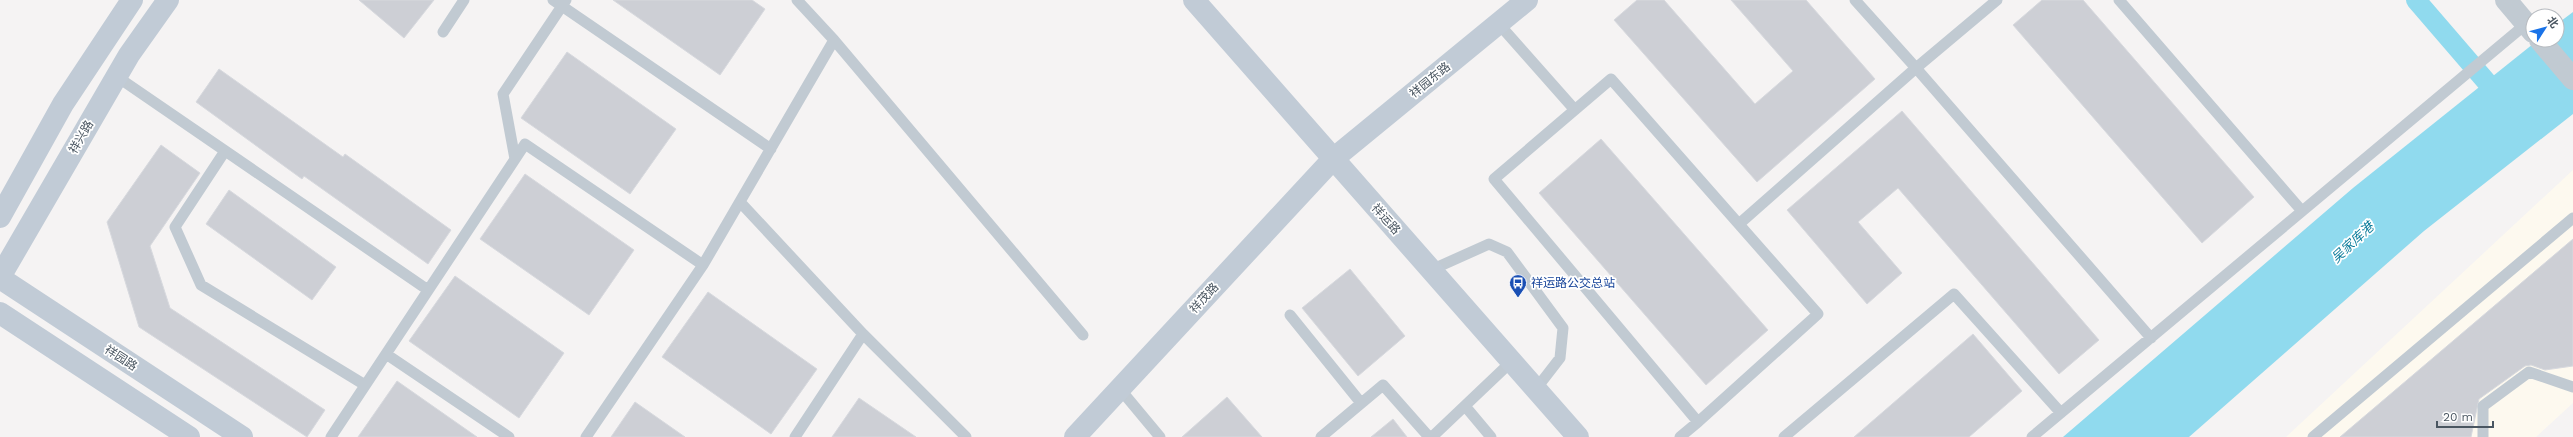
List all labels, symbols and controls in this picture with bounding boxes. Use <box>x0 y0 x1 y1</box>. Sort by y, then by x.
north arrow <box>2525 8 2565 48</box>
text: 北 <box>2544 14 2561 31</box>
street label: 祥园东路 <box>1407 59 1453 101</box>
street label: 祥兴路 <box>66 118 96 156</box>
street label: 祥运路 <box>1369 201 1403 237</box>
water label: 吴家库港 <box>2328 218 2378 266</box>
bus stop icon: 祥运路公交总站 <box>1508 273 1528 298</box>
place label: 祥运路公交总站 <box>1531 276 1615 290</box>
street label: 祥茂路 <box>1187 280 1221 316</box>
street label: 祥园路 <box>102 342 140 374</box>
scale bar <box>2437 403 2493 429</box>
text: 20 m <box>2443 410 2473 424</box>

